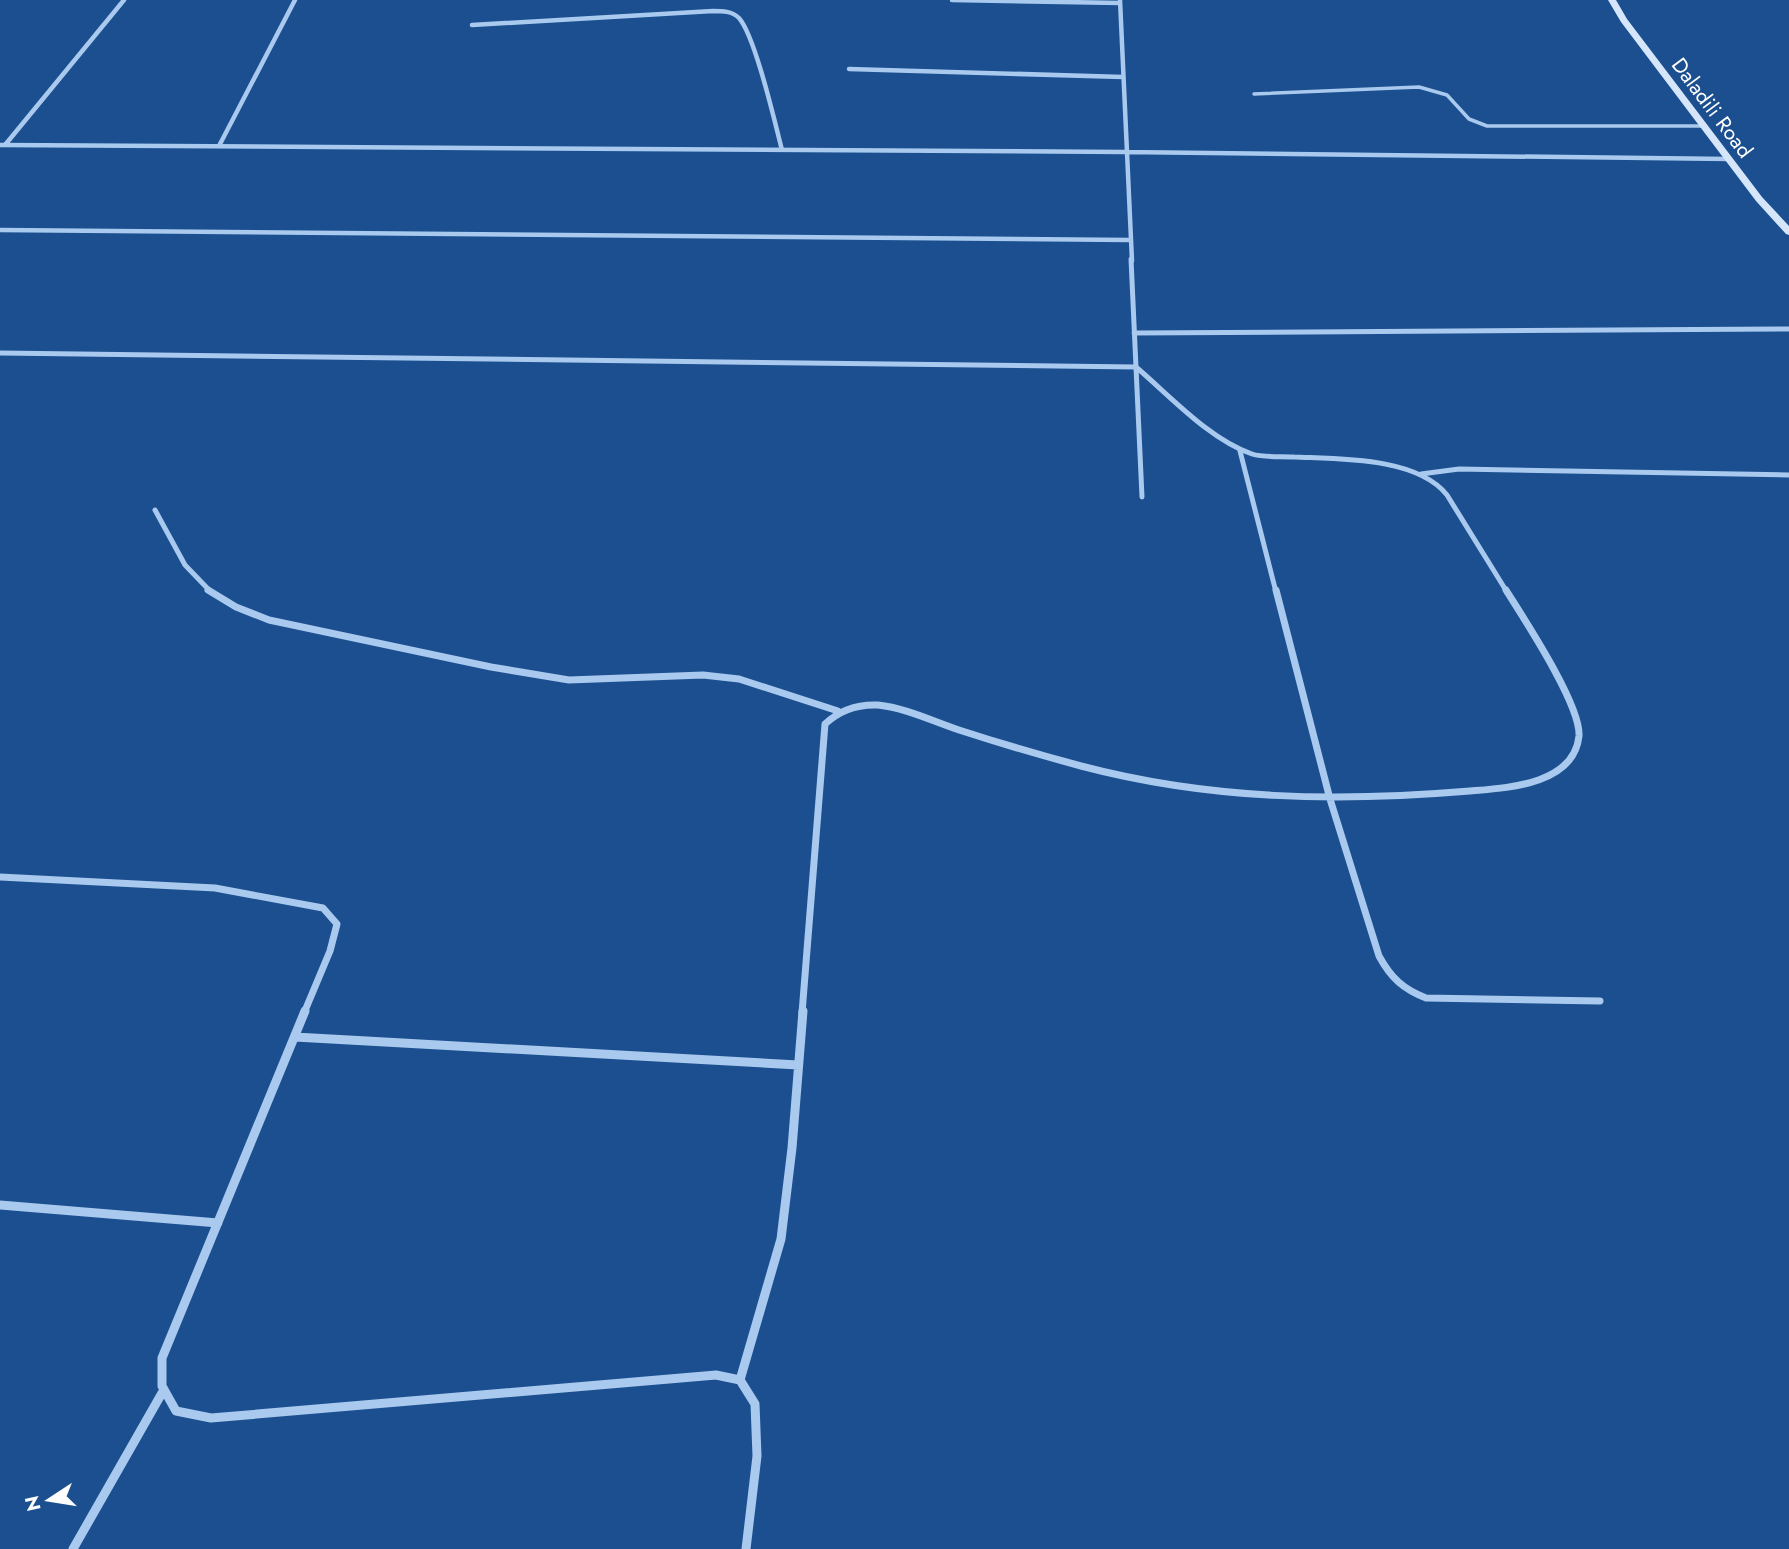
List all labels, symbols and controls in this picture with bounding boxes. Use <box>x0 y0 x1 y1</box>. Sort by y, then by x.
street label: Daladili Road <box>1664 52 1760 164</box>
north arrow <box>14 1465 84 1535</box>
text: N <box>18 1493 48 1514</box>

